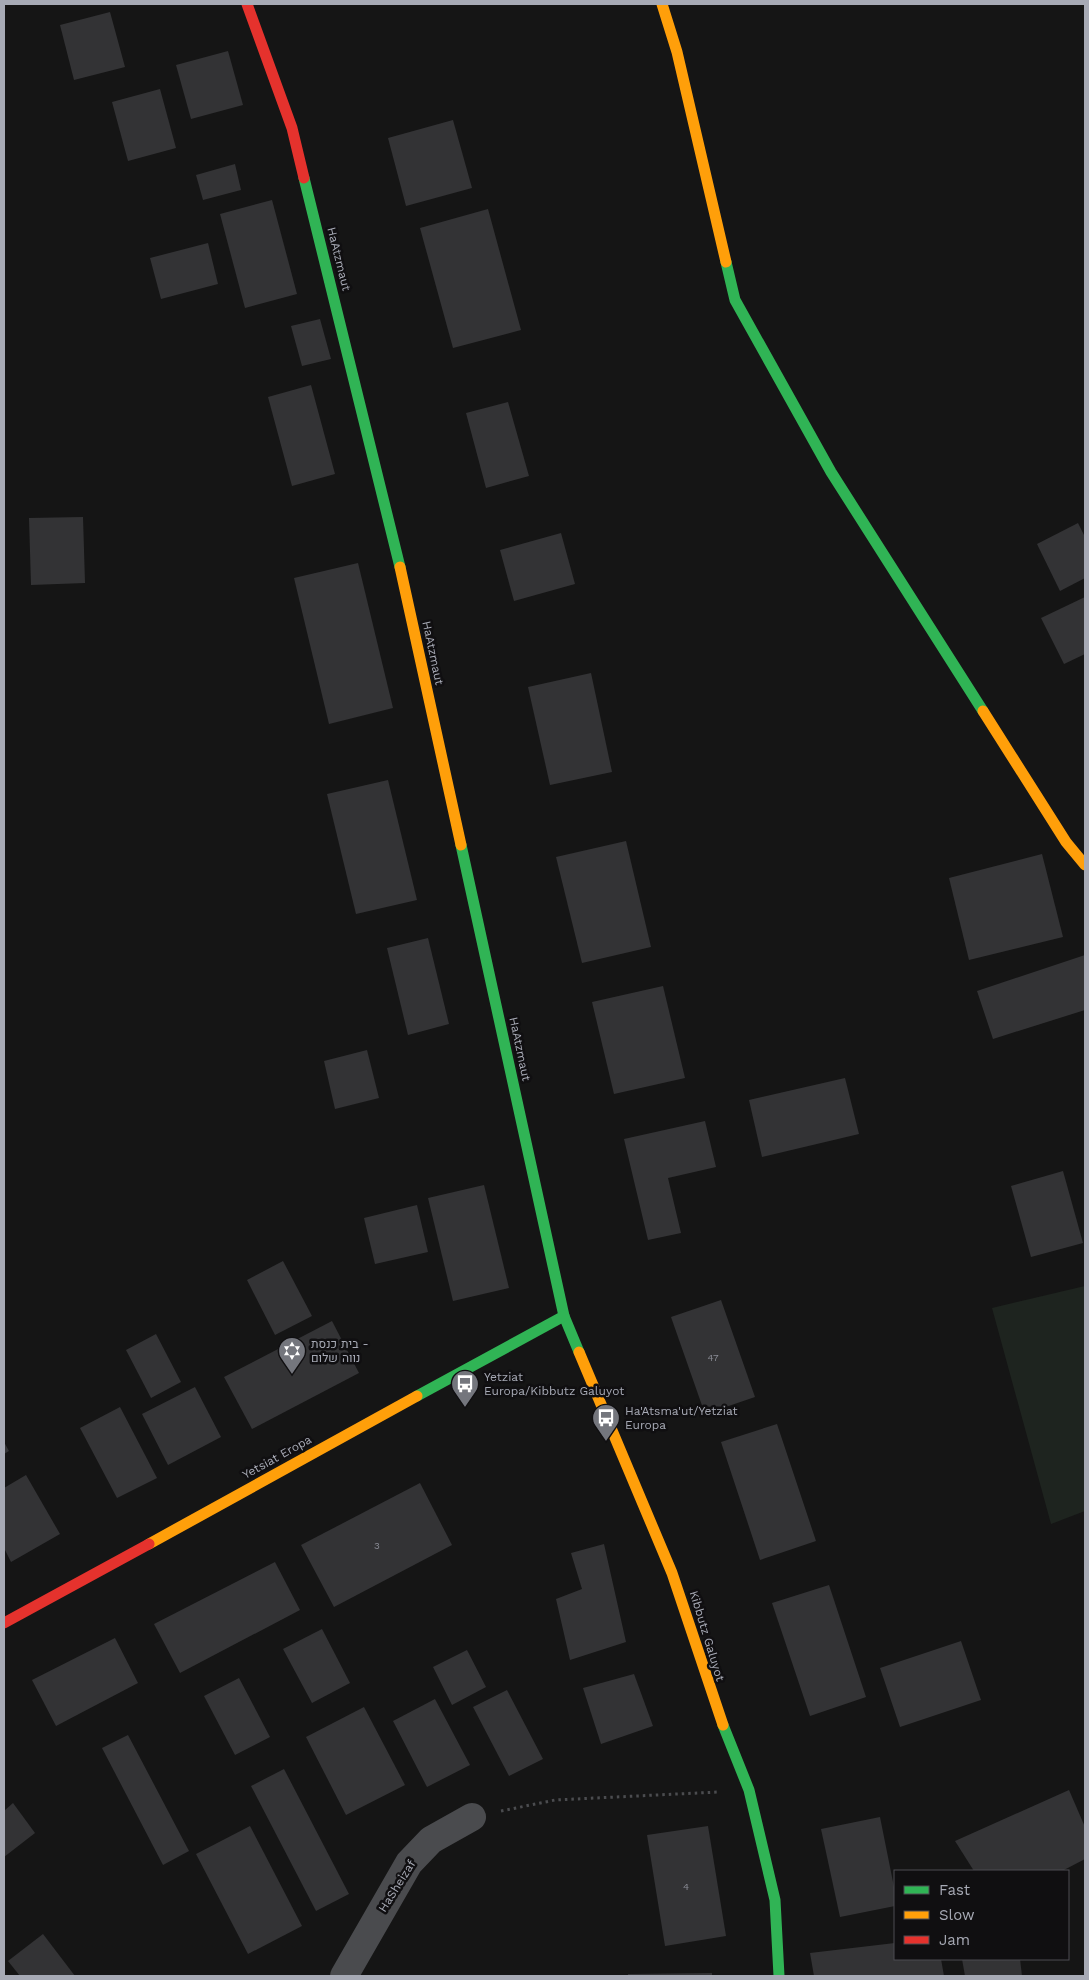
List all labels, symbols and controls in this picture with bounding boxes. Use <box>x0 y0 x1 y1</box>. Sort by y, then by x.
street label: HaAtzmaut <box>324 226 354 292</box>
street label: HaAtzmaut <box>419 620 447 686</box>
street label: HaAtzmaut <box>506 1016 534 1082</box>
synagogue icon: בית כנסת - נווה שלום <box>277 1336 307 1375</box>
place label: בית כנסת - נווה שלום <box>311 1337 369 1365</box>
house number: 47 <box>707 1352 719 1363</box>
bus stop icon: Yetziat Europa/Kibbutz Galuyot <box>450 1369 480 1408</box>
place label: Yetziat Europa/Kibbutz Galuyot <box>484 1370 624 1398</box>
bus stop icon: Ha'Atsma'ut/Yetziat Europa <box>591 1403 621 1442</box>
place label: Ha'Atsma'ut/Yetziat Europa <box>625 1404 738 1432</box>
street label: Yetsiat Eropa <box>240 1432 314 1482</box>
house number: 3 <box>374 1540 380 1551</box>
street label: Kibbutz Galuyot <box>687 1589 727 1683</box>
street label: HaSheizaf <box>376 1857 419 1915</box>
legend <box>894 1870 1069 1960</box>
house number: 4 <box>683 1881 689 1892</box>
text: Fast <box>939 1881 971 1899</box>
text: Slow <box>939 1906 975 1924</box>
text: Jam <box>939 1931 970 1949</box>

